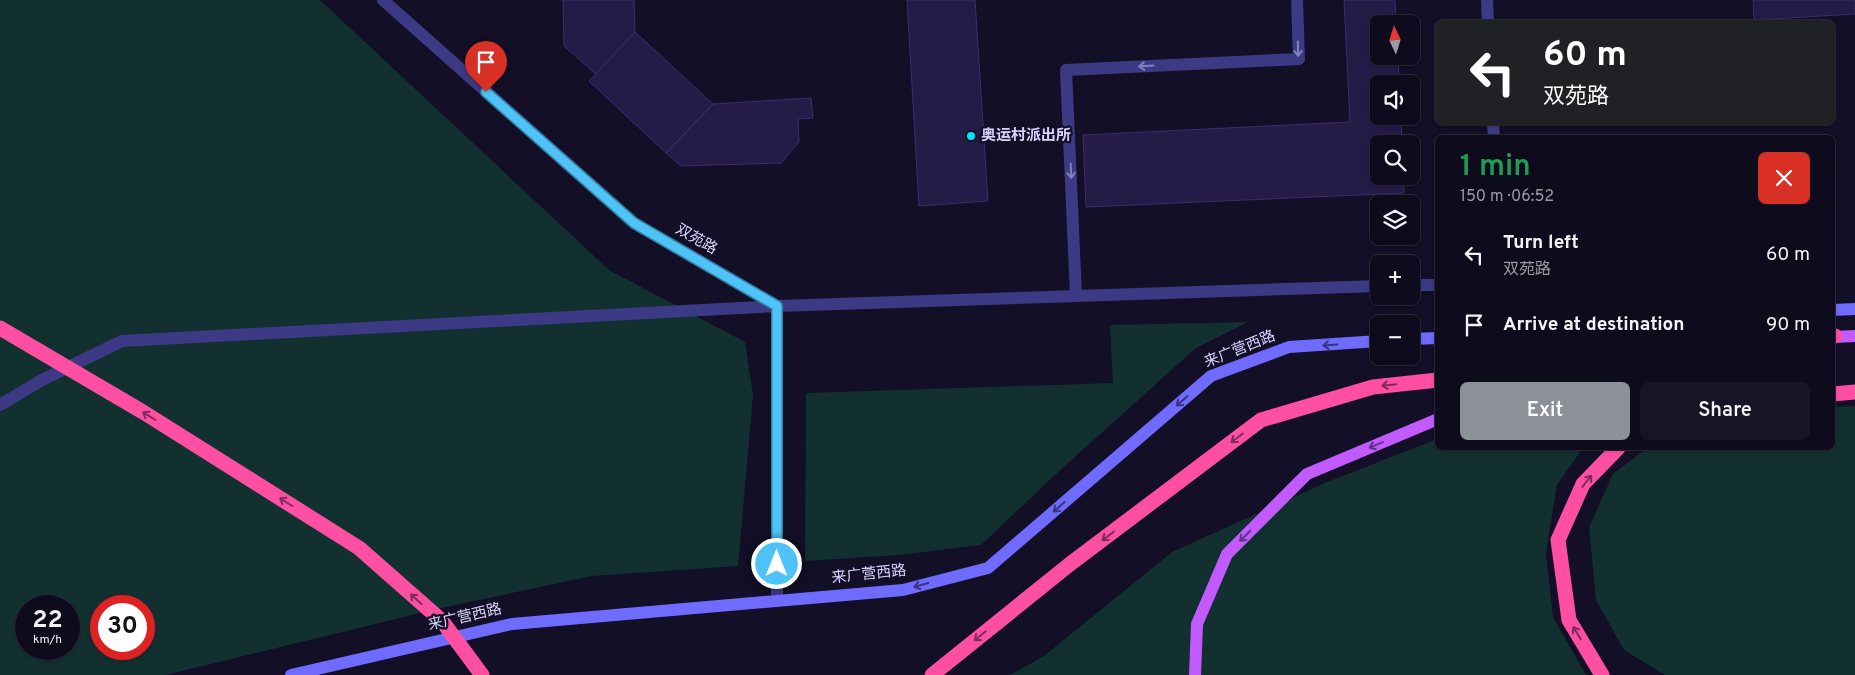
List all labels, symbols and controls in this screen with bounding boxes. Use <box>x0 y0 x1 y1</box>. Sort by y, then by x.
north arrow <box>1370 15 1420 65</box>
map controls <box>1370 15 1420 365</box>
text: 60 m <box>1543 34 1627 78</box>
one-way arrow <box>1294 40 1303 56</box>
icon: left <box>1460 40 1525 105</box>
pin <box>465 41 507 92</box>
icon: arrive <box>472 48 500 76</box>
one-way arrow <box>1138 62 1154 71</box>
button: sound <box>1370 75 1420 125</box>
text: 双苑路 <box>1543 84 1609 111</box>
place label: 奥运村派出所 <box>981 126 1071 146</box>
marker: 奥运村派出所 <box>965 130 977 142</box>
button: search <box>1370 135 1420 185</box>
text: 1 min <box>1460 149 1531 186</box>
button: close <box>1758 152 1810 204</box>
one-way arrow <box>1066 163 1075 179</box>
text: 150 m · 06:52 <box>1460 187 1554 207</box>
button: layers <box>1370 195 1420 245</box>
street label: 双苑路 <box>672 221 720 259</box>
text: Turn left <box>1503 231 1579 255</box>
icon: left <box>1460 241 1488 269</box>
text: 60 m <box>1766 243 1810 267</box>
button: + <box>1370 255 1420 305</box>
text: 双苑路 <box>1503 260 1551 280</box>
icon: arrive <box>1460 311 1488 339</box>
text: Arrive at destination <box>1503 313 1684 337</box>
text: 90 m <box>1766 313 1810 337</box>
button: − <box>1370 315 1420 365</box>
street label: 来广营西路 <box>1202 327 1278 373</box>
one-way arrow <box>1322 340 1338 349</box>
one-way arrow <box>1381 380 1397 390</box>
button: Exit <box>1460 382 1630 440</box>
button: Share <box>1640 382 1810 440</box>
one-way arrow <box>1176 395 1189 406</box>
one-way arrow <box>142 410 156 420</box>
one-way arrow <box>1231 432 1244 443</box>
one-way arrow <box>1369 441 1384 450</box>
one-way arrow <box>1582 475 1593 488</box>
one-way arrow <box>280 497 294 507</box>
one-way arrow <box>1052 501 1065 513</box>
one-way arrow <box>1239 529 1251 542</box>
one-way arrow <box>1102 530 1115 541</box>
position arrow <box>750 537 802 589</box>
street label: 来广营西路 <box>831 562 907 588</box>
one-way arrow <box>914 581 930 590</box>
one-way arrow <box>410 593 423 605</box>
speed limit sign: 30 <box>90 595 155 660</box>
street label: 来广营西路 <box>426 600 504 636</box>
text: 22 <box>32 605 63 637</box>
one-way arrow <box>1572 627 1582 641</box>
one-way arrow <box>974 631 987 642</box>
text: km/h <box>33 632 62 648</box>

